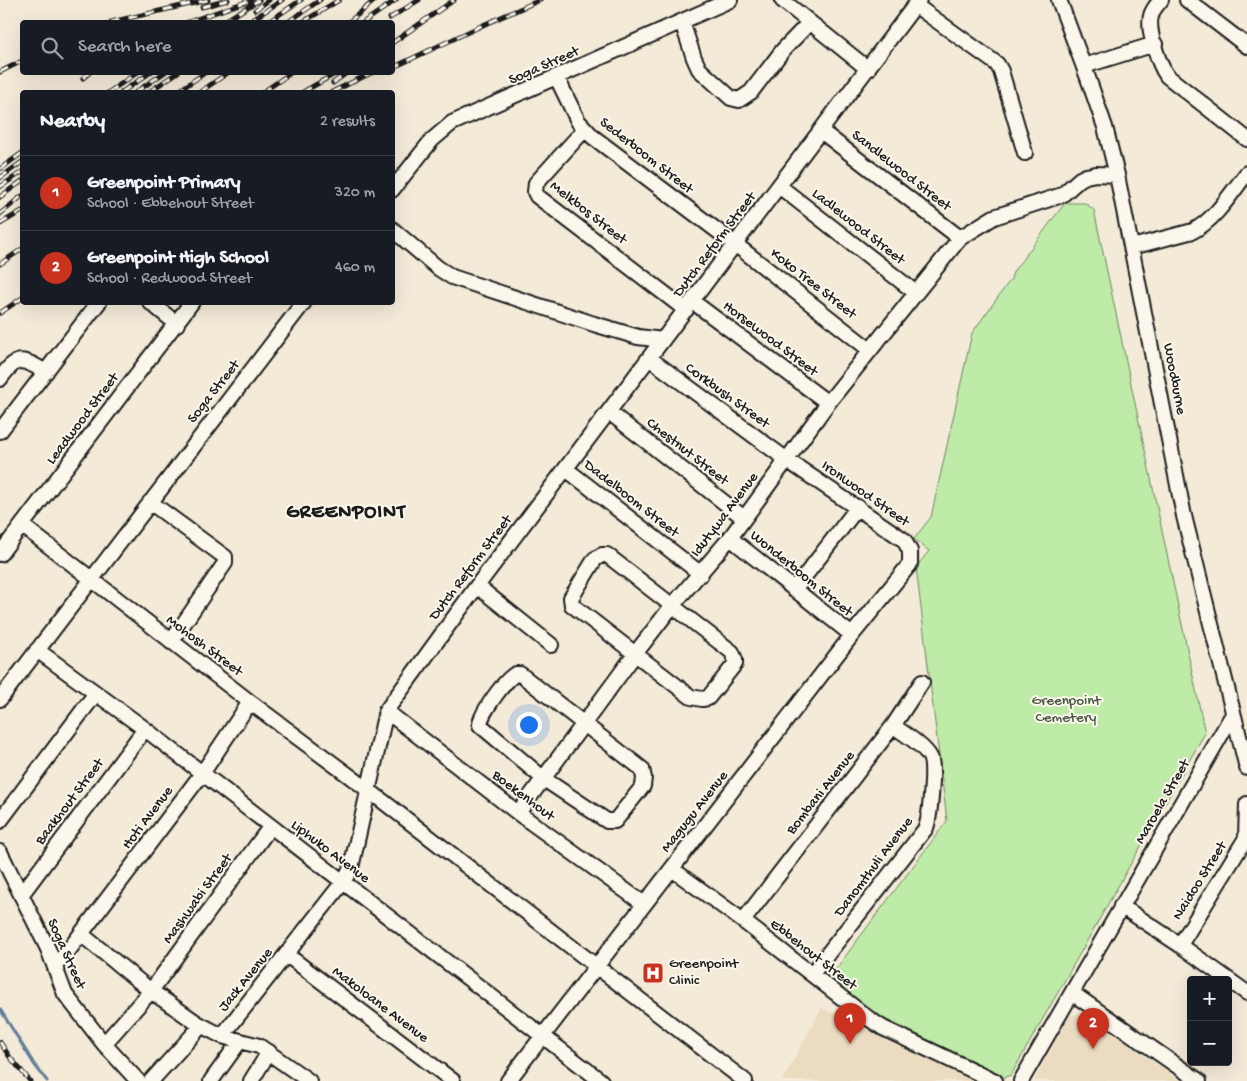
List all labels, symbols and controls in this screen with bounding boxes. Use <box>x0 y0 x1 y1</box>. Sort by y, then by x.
search box <box>20 20 395 75</box>
icon: search <box>38 34 66 62</box>
text: Search here <box>78 36 172 59</box>
street label: Soga Street <box>506 42 584 90</box>
text: Nearby <box>40 110 105 135</box>
text: 2 results <box>320 113 375 132</box>
street label: Sederboom Street <box>595 114 698 199</box>
street label: Sandlewood Street <box>847 126 956 217</box>
text: Greenpoint Primary <box>87 172 240 195</box>
street label: Melkbos Street <box>546 177 632 250</box>
text: 1 <box>53 184 59 203</box>
text: 320 m <box>335 184 375 203</box>
street label: Ladlewood Street <box>808 185 910 270</box>
street label: Dutch Reform Street <box>669 187 762 302</box>
text: School · Ebbehout Street <box>87 195 254 214</box>
street label: Koko Tree Street <box>766 245 861 324</box>
text: Greenpoint High School <box>87 247 269 270</box>
text: 2 <box>52 259 60 278</box>
text: 460 m <box>335 259 375 278</box>
text: School · Redwood Street <box>87 270 252 289</box>
street label: Horsewood Street <box>719 297 823 382</box>
street label: Woodburne <box>1158 342 1190 416</box>
street label: Soga Street <box>184 355 245 427</box>
street label: Corkbush Street <box>681 359 774 434</box>
street label: Leadwood Street <box>43 368 124 468</box>
street label: Chestnut Street <box>642 414 733 491</box>
street label: Dadelboom Street <box>579 456 684 543</box>
street label: Ironwood Street <box>818 457 914 532</box>
street label: Idutywa Avenue <box>687 469 763 561</box>
district label: GREENPOINT <box>286 502 406 525</box>
street label: Dutch Reform Street <box>425 510 518 625</box>
street label: Wonderboom Street <box>746 527 858 622</box>
street label: Mohosh Street <box>162 611 247 682</box>
park label: Greenpoint Cemetery <box>1031 692 1102 727</box>
your location <box>516 712 542 738</box>
street label: Bombani Avenue <box>782 747 859 839</box>
street label: Baakhout Street <box>31 754 109 850</box>
street label: Maroela Street <box>1132 755 1195 848</box>
street label: Boekenhout <box>487 766 559 827</box>
street label: Magugu Avenue <box>658 767 733 856</box>
street label: Hoti Avenue <box>118 783 178 853</box>
street label: Danomthuli Avenue <box>830 813 917 921</box>
street label: Liphuko Avenue <box>287 816 373 888</box>
street label: Naidoo Street <box>1169 837 1232 924</box>
street label: Mashwabi Street <box>159 849 238 948</box>
street label: Ebbehout Street <box>766 915 862 996</box>
street label: Soga Street <box>42 916 90 994</box>
street label: Jack Avenue <box>215 944 277 1015</box>
place label: Greenpoint Clinic <box>669 955 740 990</box>
hospital icon: Greenpoint Clinic <box>641 961 665 985</box>
street label: Makoloane Avenue <box>328 963 432 1047</box>
map controls <box>1187 976 1232 1066</box>
button: + <box>1187 976 1232 1021</box>
pin: 1 <box>834 1003 866 1044</box>
pin: 2 <box>1077 1008 1109 1049</box>
button: − <box>1187 1021 1232 1066</box>

